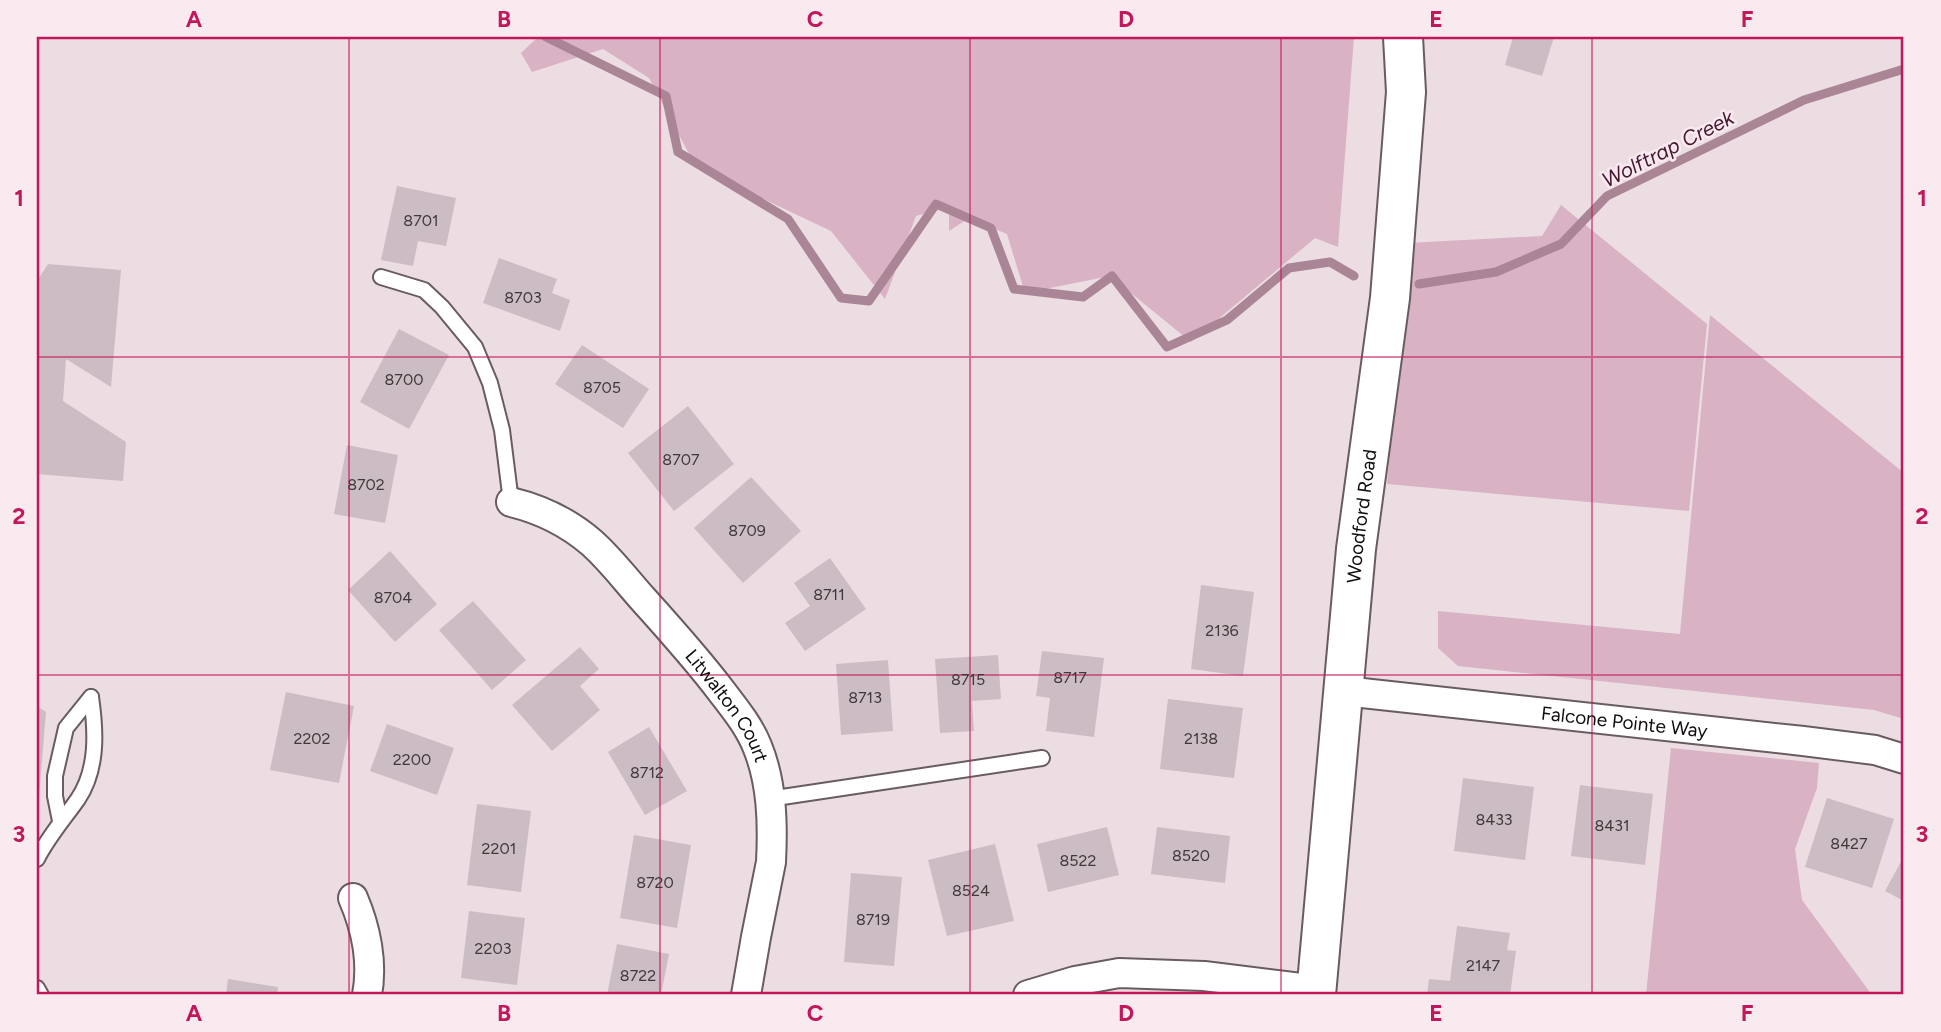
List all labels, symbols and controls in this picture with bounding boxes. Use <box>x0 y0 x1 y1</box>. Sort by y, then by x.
text: A <box>186 5 203 33</box>
text: B <box>497 5 511 33</box>
text: C <box>807 5 824 33</box>
text: D <box>1118 5 1134 33</box>
text: E <box>1429 5 1443 33</box>
text: F <box>1741 5 1754 33</box>
water label: Wolftrap Creek <box>1598 104 1739 193</box>
text: 1 <box>14 184 24 212</box>
text: 1 <box>1917 184 1927 212</box>
house number: 8701 <box>403 211 439 230</box>
house number: 8703 <box>504 288 542 307</box>
house number: 8700 <box>385 370 423 389</box>
house number: 8705 <box>583 378 621 397</box>
street label: Woodford Road <box>1342 448 1381 584</box>
house number: 8707 <box>662 450 700 469</box>
house number: 8702 <box>347 475 385 494</box>
text: 2 <box>12 502 26 530</box>
text: 2 <box>1915 502 1929 530</box>
house number: 8709 <box>728 521 766 540</box>
house number: 8711 <box>813 585 845 604</box>
house number: 8704 <box>374 588 412 607</box>
house number: 2136 <box>1205 621 1239 640</box>
street label: Litwalton Court <box>680 645 773 765</box>
house number: 8717 <box>1053 668 1087 687</box>
house number: 8715 <box>951 670 985 689</box>
house number: 8713 <box>848 688 882 707</box>
street label: Falcone Pointe Way <box>1540 702 1709 743</box>
house number: 2202 <box>293 729 331 748</box>
house number: 2138 <box>1184 729 1218 748</box>
house number: 2200 <box>393 750 431 769</box>
house number: 8712 <box>630 763 664 782</box>
house number: 8433 <box>1475 810 1513 829</box>
house number: 8431 <box>1594 816 1630 835</box>
text: 3 <box>13 820 25 848</box>
text: 3 <box>1916 820 1928 848</box>
house number: 8427 <box>1830 834 1868 853</box>
house number: 2201 <box>482 839 516 858</box>
house number: 8520 <box>1172 846 1210 865</box>
house number: 8522 <box>1060 851 1096 870</box>
house number: 8720 <box>636 873 674 892</box>
house number: 8524 <box>952 881 990 900</box>
house number: 8719 <box>856 910 890 929</box>
house number: 2203 <box>475 939 511 958</box>
house number: 2147 <box>1466 956 1500 975</box>
house number: 8722 <box>620 966 656 985</box>
text: A <box>186 999 203 1027</box>
text: B <box>497 999 511 1027</box>
text: C <box>807 999 824 1027</box>
text: D <box>1118 999 1134 1027</box>
text: E <box>1429 999 1443 1027</box>
text: F <box>1741 999 1754 1027</box>

